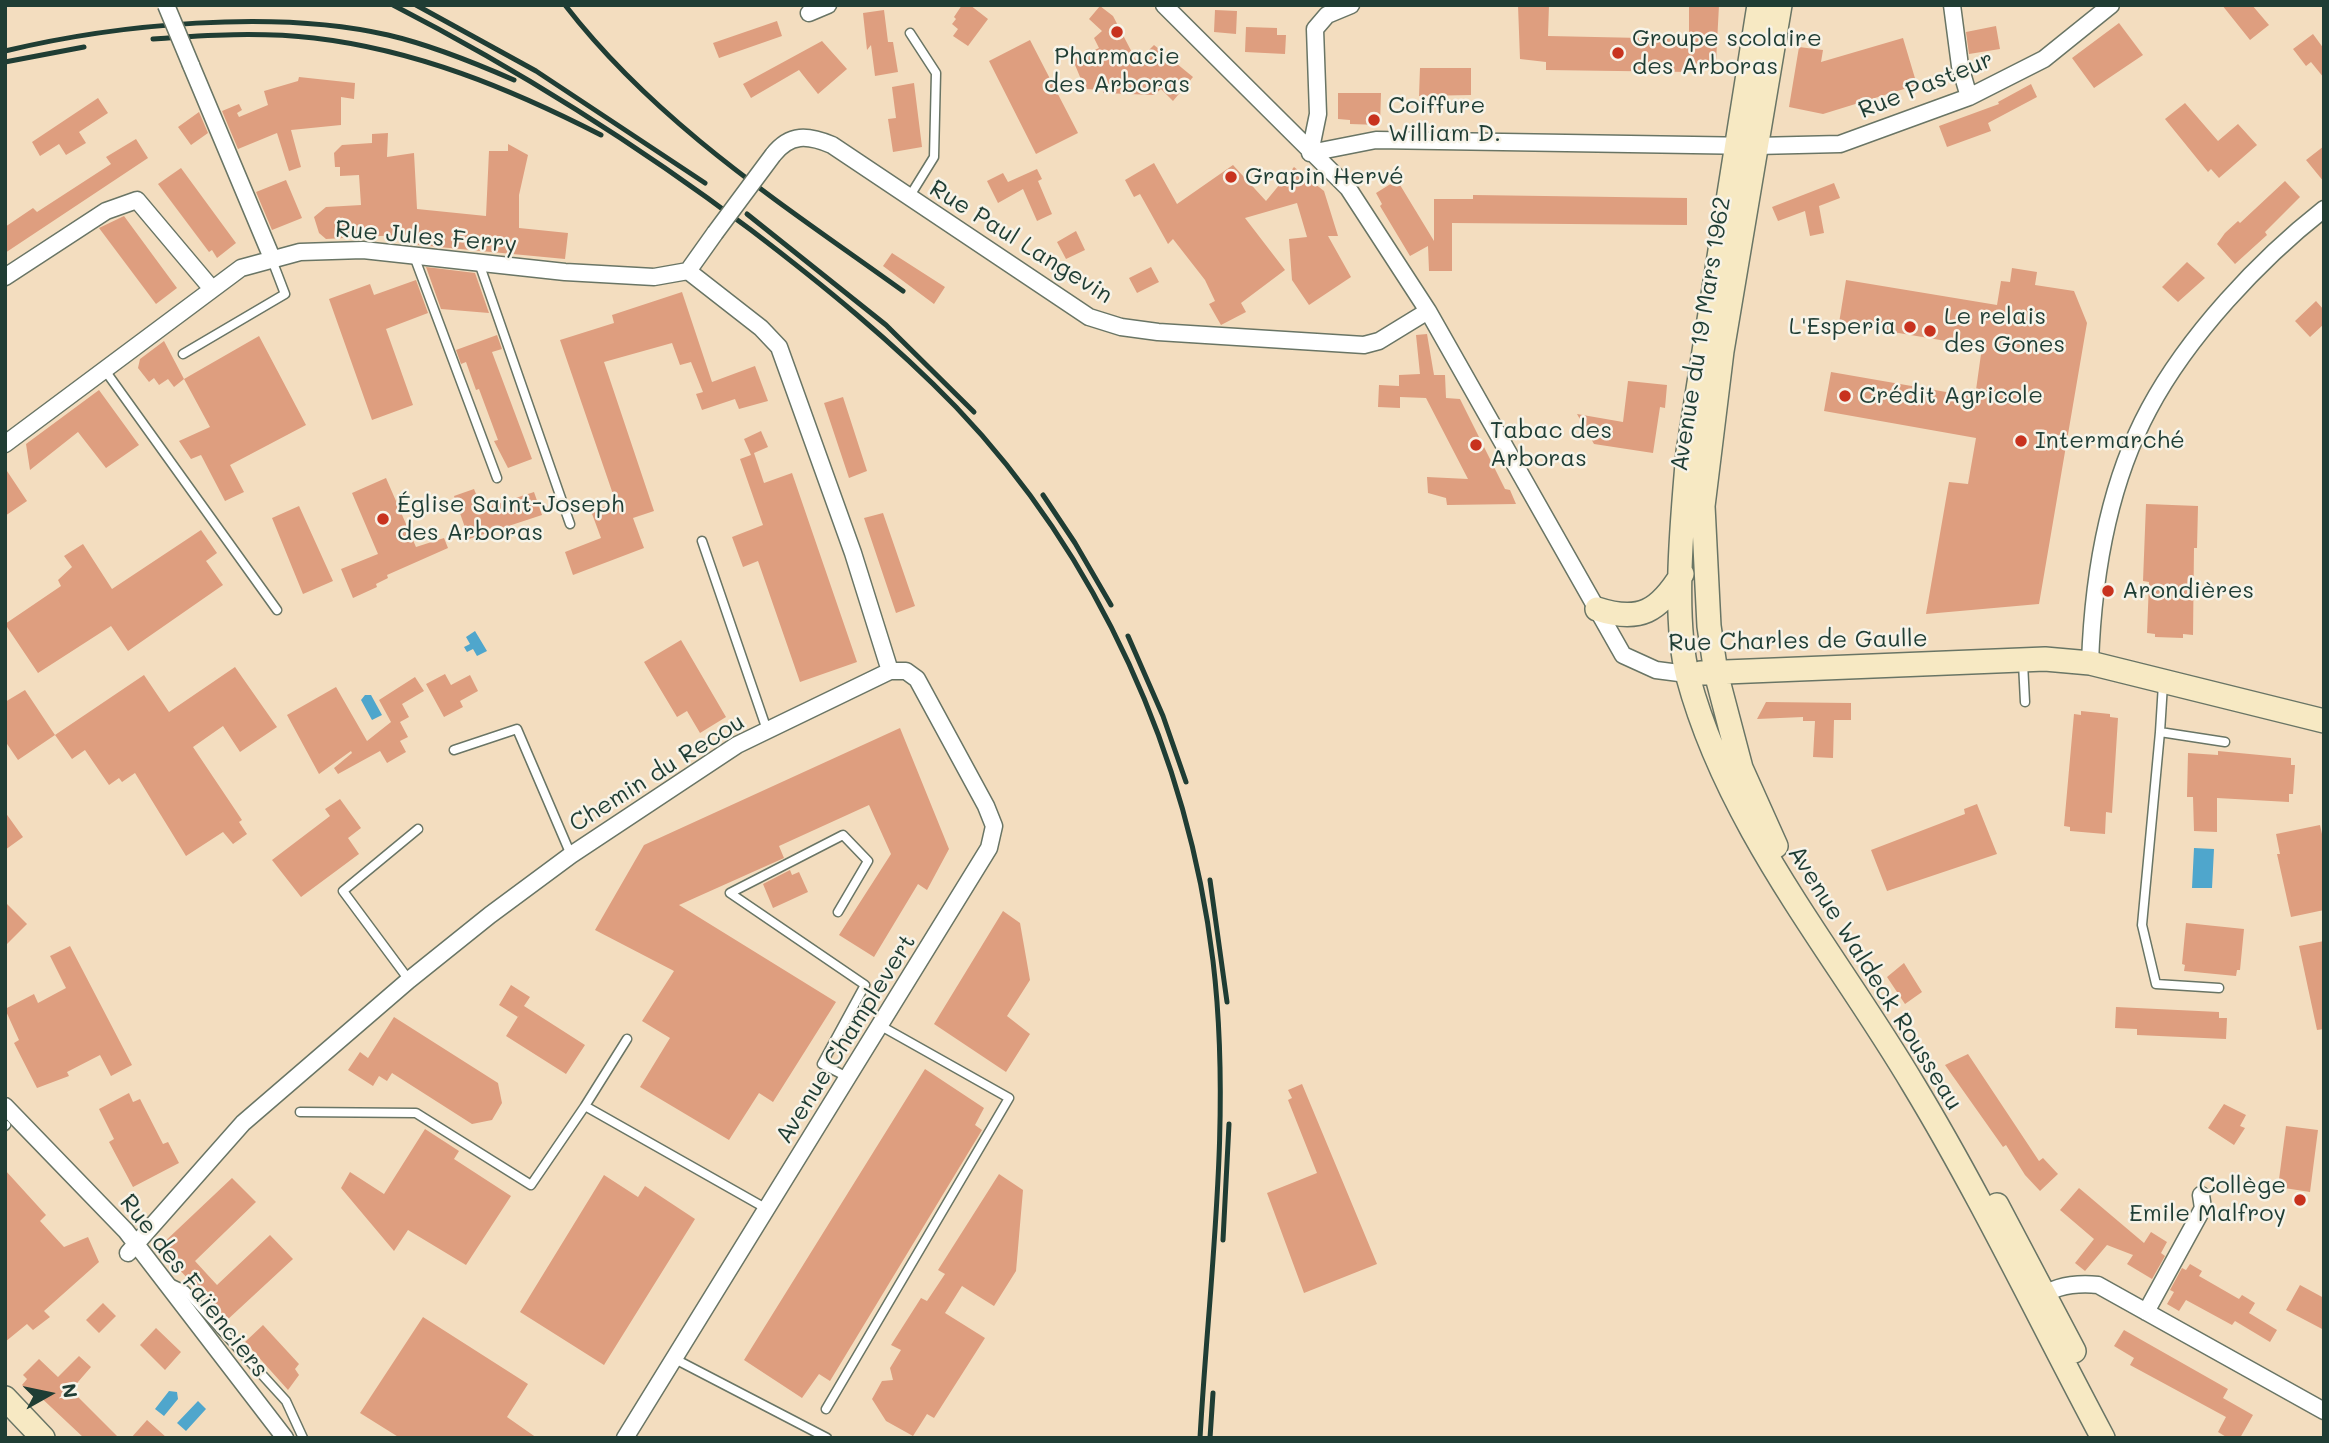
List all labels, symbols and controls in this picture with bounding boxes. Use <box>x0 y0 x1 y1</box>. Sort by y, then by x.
marker: Pharmacie des Arboras <box>1109 24 1125 40</box>
place label: Groupe scolaire des Arboras <box>1632 25 1822 81</box>
place label: Pharmacie des Arboras <box>1044 43 1190 99</box>
marker: Groupe scolaire des Arboras <box>1610 45 1626 61</box>
street label: Rue Pasteur <box>1854 45 1998 125</box>
place label: Coiffure William D. <box>1388 92 1501 148</box>
marker: Coiffure William D. <box>1366 112 1382 128</box>
place label: Grapin Hervé <box>1245 163 1404 191</box>
marker: Grapin Hervé <box>1223 169 1239 185</box>
street label: Rue Paul Langevin <box>924 174 1118 310</box>
street label: Avenue du 19 Mars 1962 <box>1665 195 1737 473</box>
street label: Rue Jules Ferry <box>334 215 518 259</box>
place label: Le relais des Gones <box>1944 303 2065 359</box>
place label: L'Esperia <box>1789 313 1896 341</box>
marker: L'Esperia <box>1902 319 1918 335</box>
marker: Le relais des Gones <box>1922 323 1938 339</box>
place label: Crédit Agricole <box>1859 382 2043 410</box>
marker: Crédit Agricole <box>1837 388 1853 404</box>
place label: Tabac des Arboras <box>1490 417 1612 473</box>
place label: Intermarché <box>2035 427 2185 455</box>
marker: Intermarché <box>2013 433 2029 449</box>
marker: Tabac des Arboras <box>1468 437 1484 453</box>
place label: Église Saint-Joseph des Arboras <box>397 491 624 547</box>
marker: Église Saint-Joseph des Arboras <box>375 511 391 527</box>
place label: Arondières <box>2122 577 2254 605</box>
marker: Arondières <box>2100 583 2116 599</box>
street label: Rue Charles de Gaulle <box>1668 624 1928 658</box>
street label: Chemin du Recou <box>564 708 750 838</box>
street label: Avenue Waldeck Rousseau <box>1782 840 1968 1116</box>
street label: Avenue Champlevert <box>770 929 922 1149</box>
place label: Collège Emile Malfroy <box>2129 1172 2286 1228</box>
street label: Rue des Faïenciers <box>114 1189 274 1383</box>
marker: Collège Emile Malfroy <box>2292 1192 2308 1208</box>
north arrow <box>14 1359 84 1429</box>
text: N <box>57 1382 84 1400</box>

